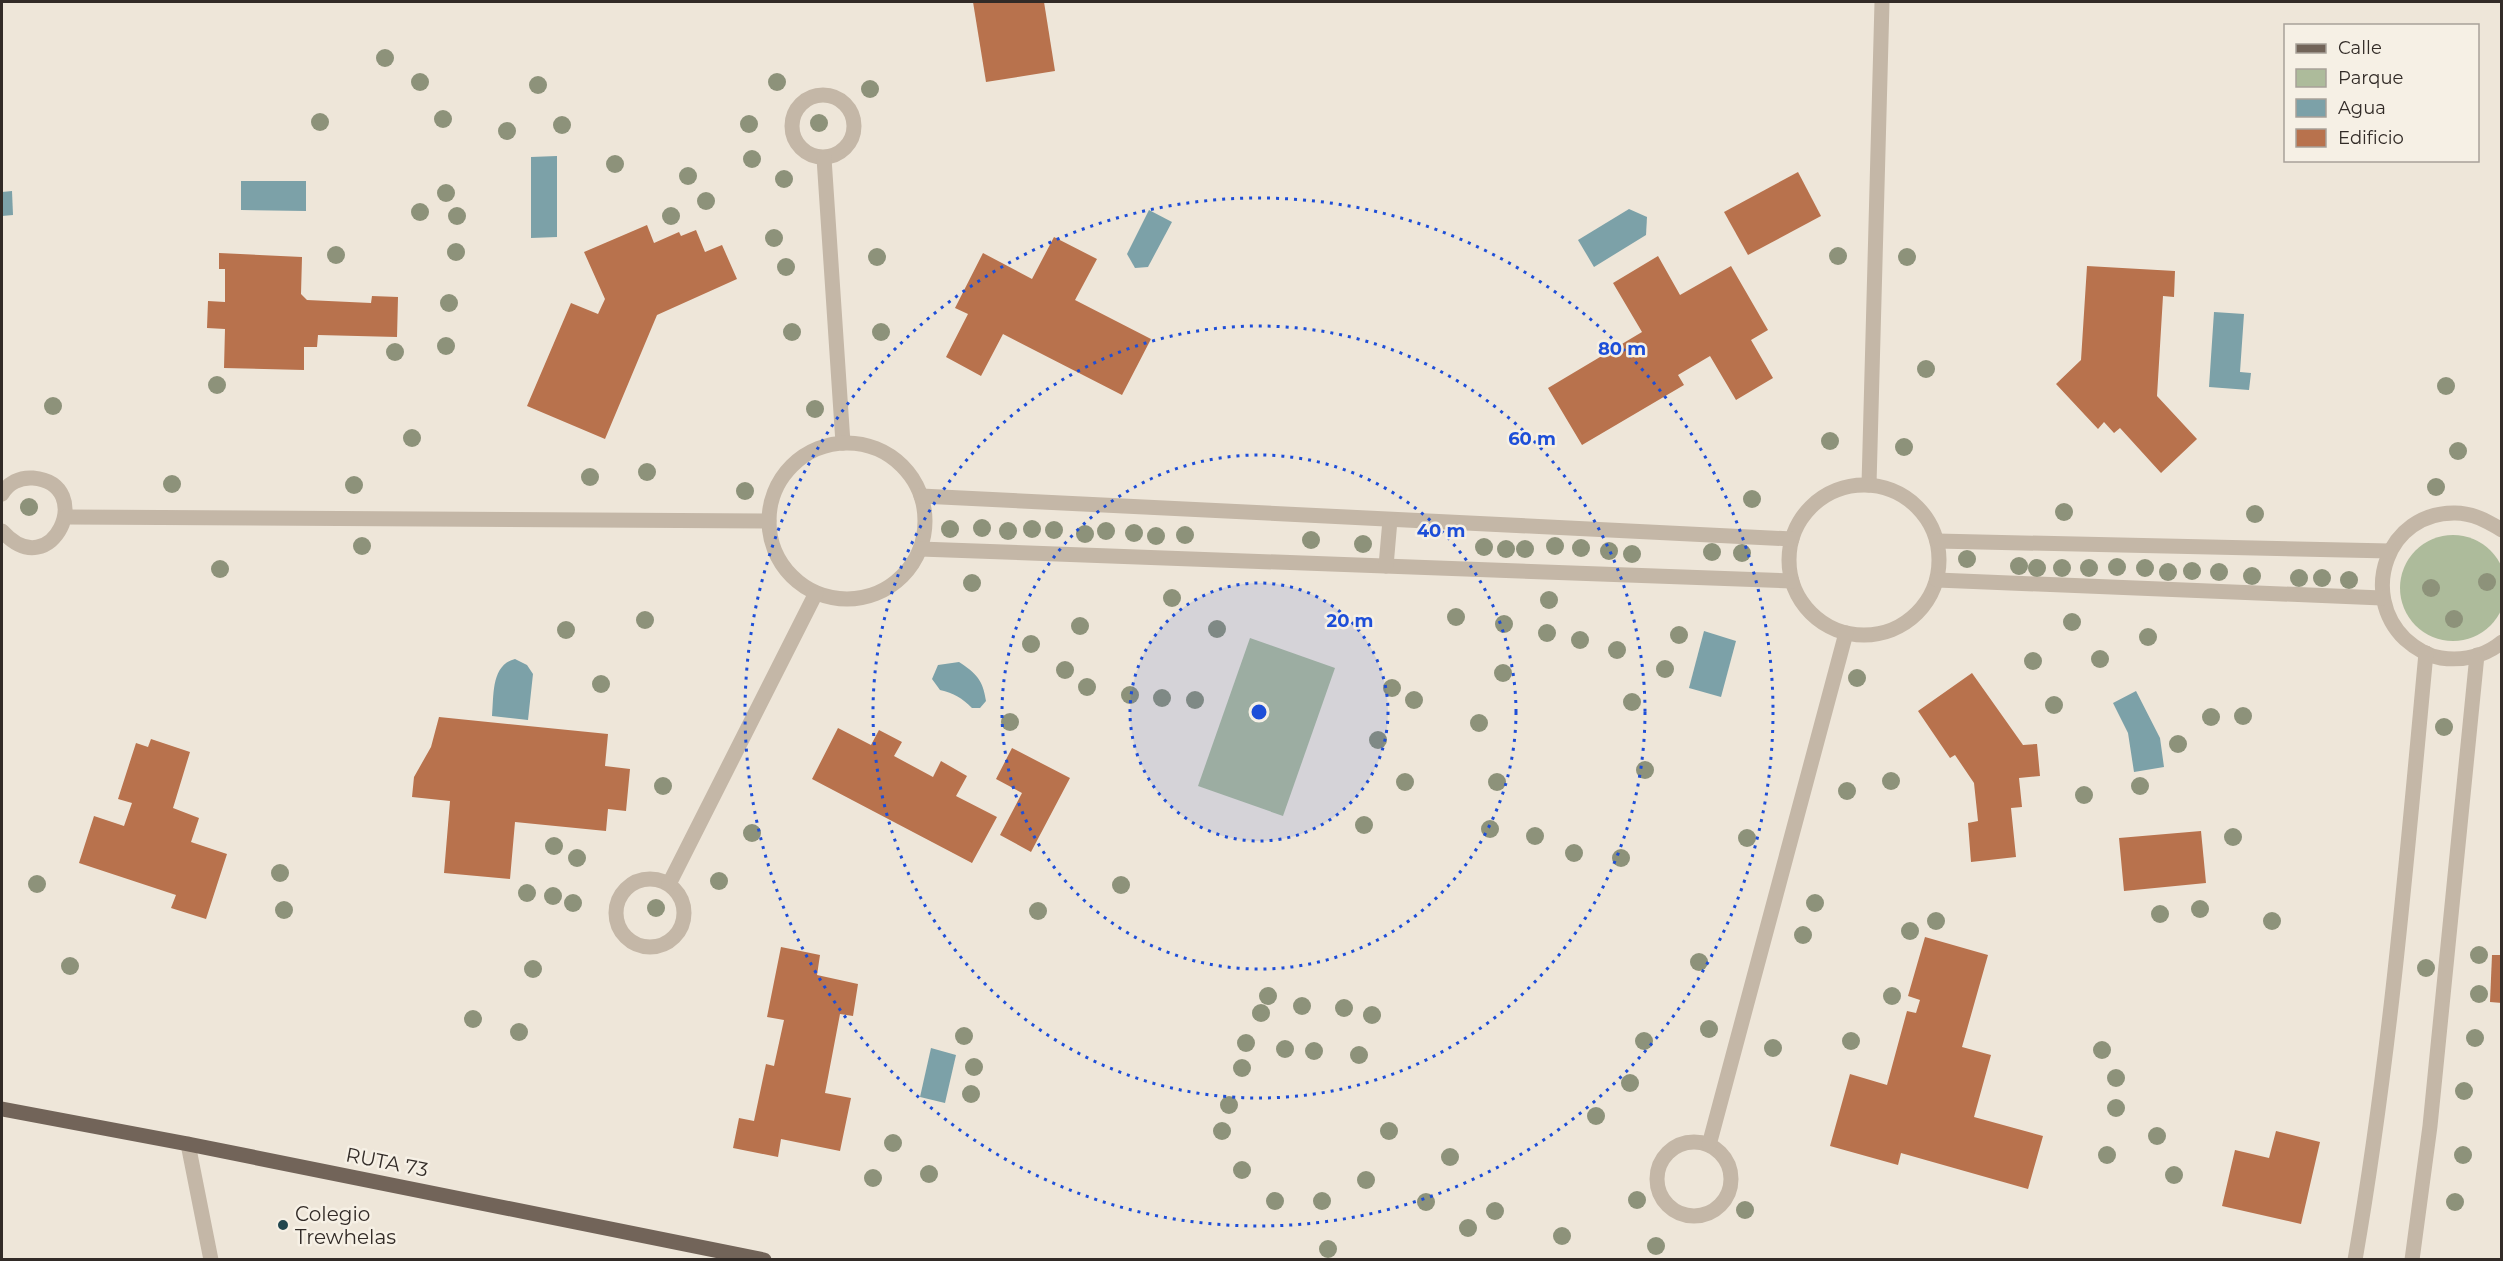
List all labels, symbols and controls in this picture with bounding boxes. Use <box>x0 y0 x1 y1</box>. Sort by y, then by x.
legend <box>2284 24 2479 162</box>
text: Calle <box>2338 37 2382 59</box>
text: Parque <box>2338 67 2404 89</box>
text: Agua <box>2338 97 2386 119</box>
text: Edificio <box>2338 127 2404 149</box>
text: 80 m <box>1598 338 1646 360</box>
text: 60 m <box>1508 428 1556 450</box>
text: 40 m <box>1417 520 1465 542</box>
text: 20 m <box>1327 610 1373 632</box>
centre of rings <box>1249 702 1269 722</box>
street label: RUTA 73 <box>344 1142 430 1182</box>
place label: Colegio Trewhelas <box>295 1202 396 1249</box>
marker: Colegio Trewhelas <box>276 1218 290 1232</box>

